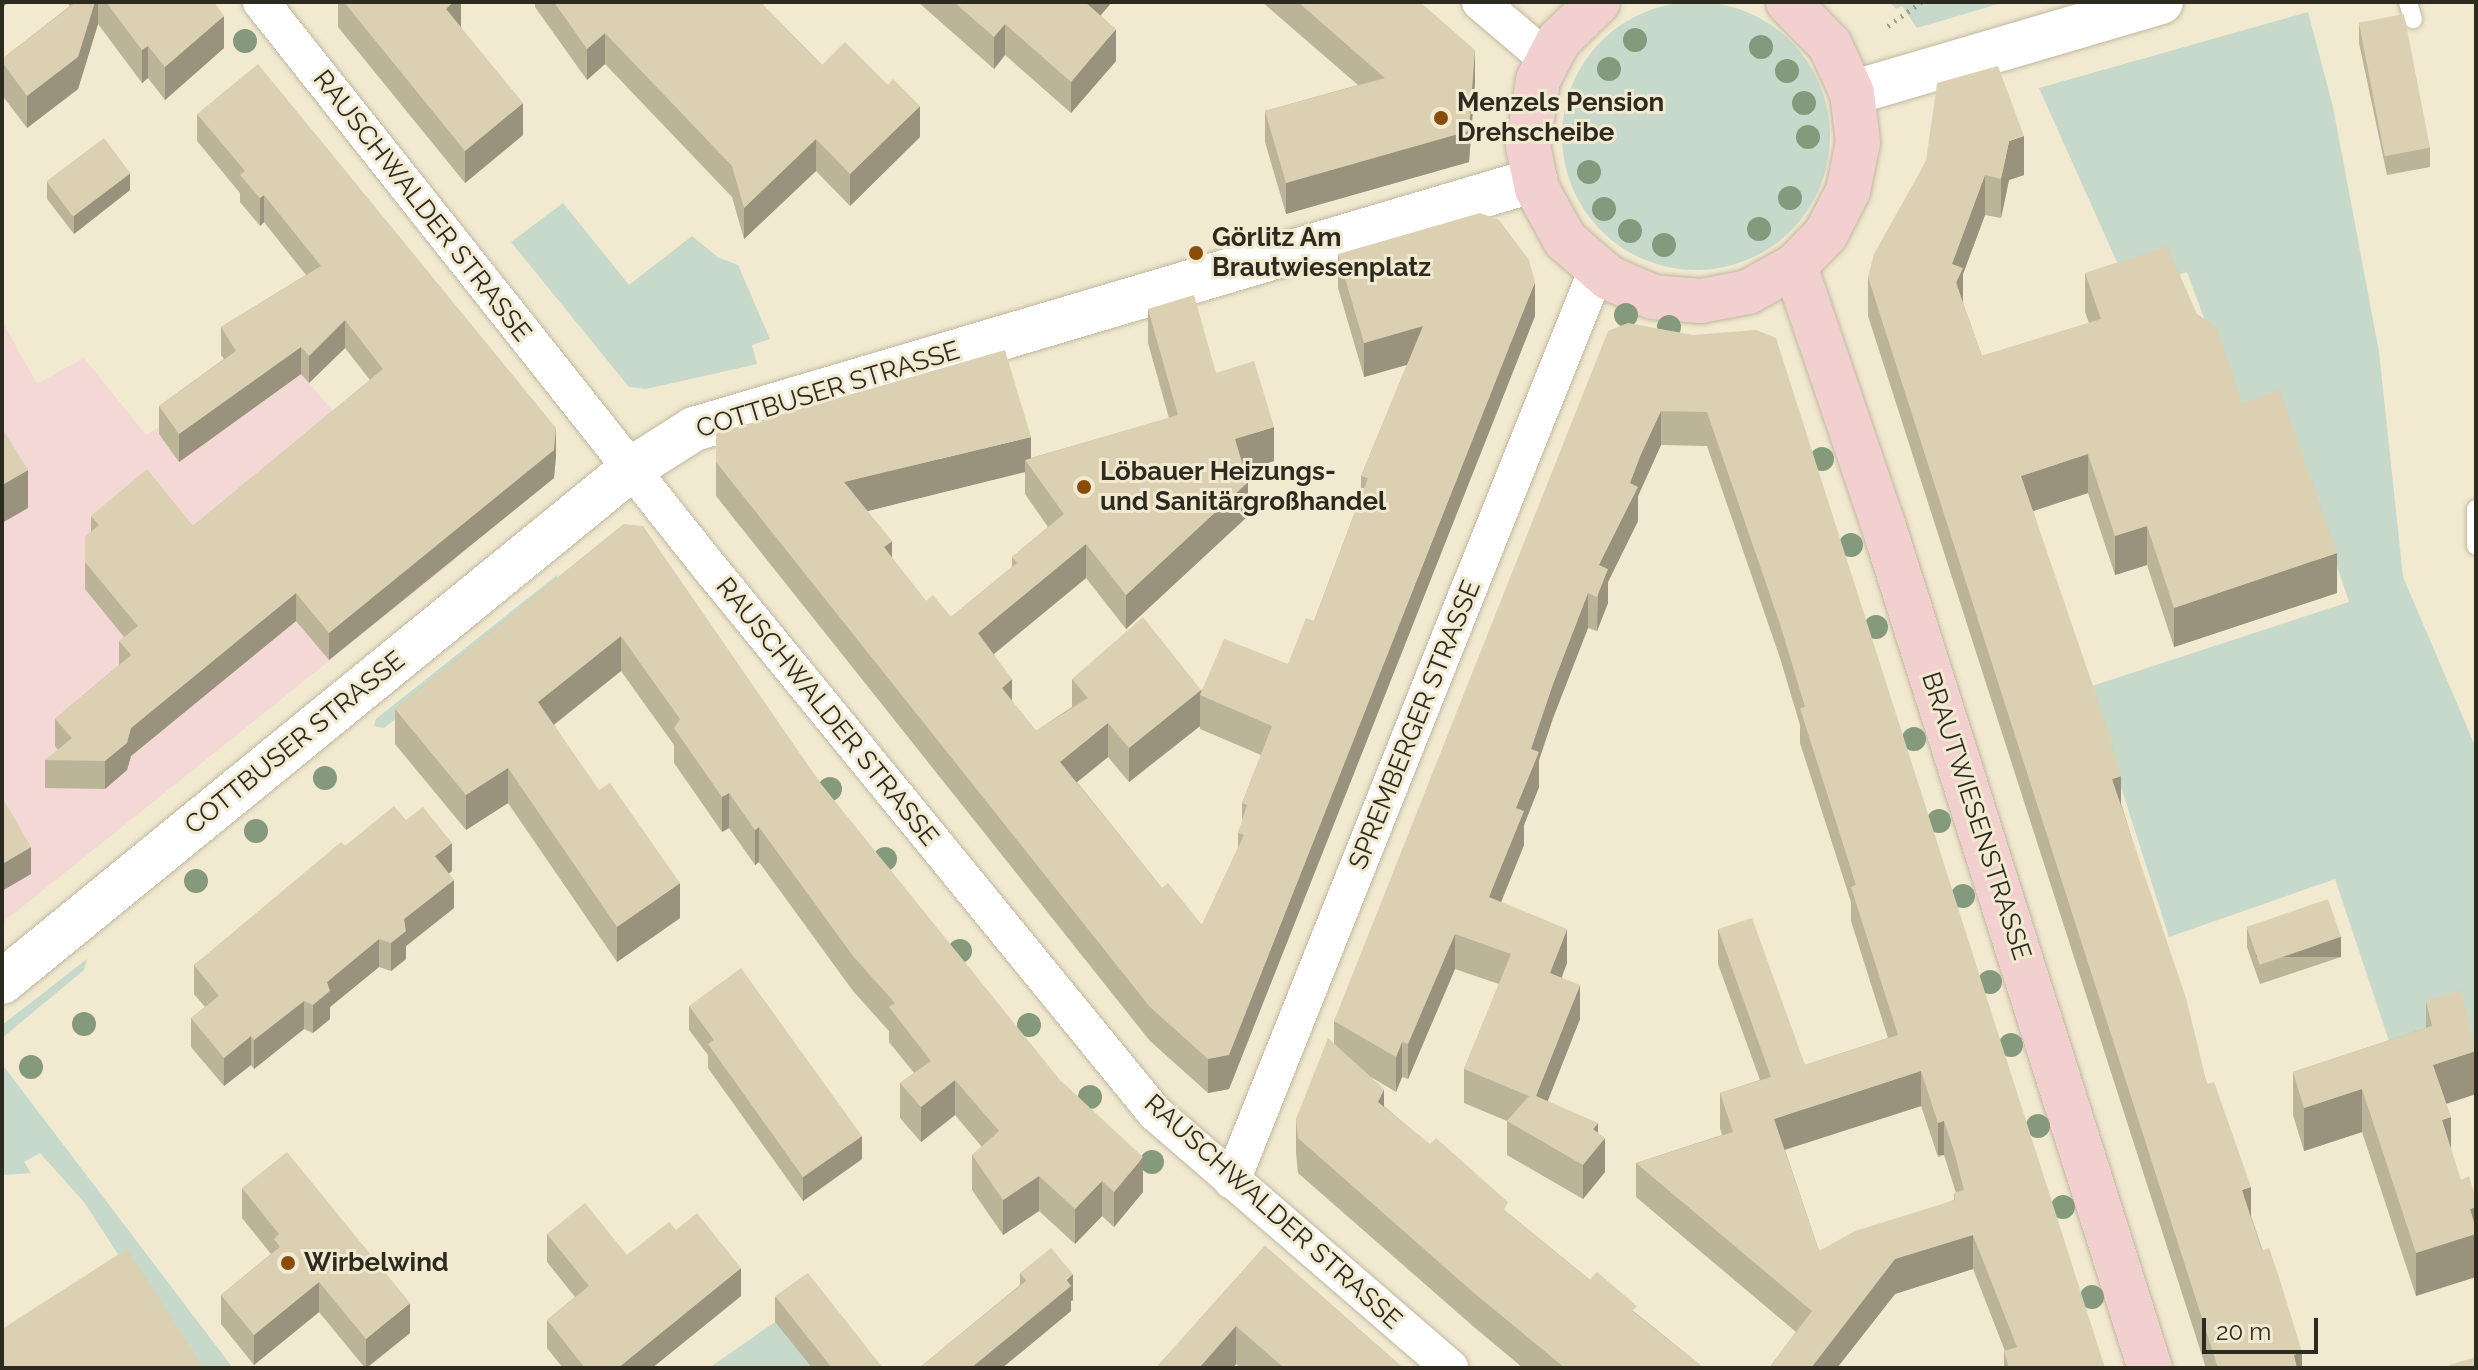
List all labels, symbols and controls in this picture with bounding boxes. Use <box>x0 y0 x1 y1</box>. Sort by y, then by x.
street label: RAUSCHWALDER STRASSE <box>306 64 538 348</box>
place label: Menzels Pension Drehscheibe <box>1457 87 1664 148</box>
marker: Menzels Pension Drehscheibe <box>1432 109 1450 127</box>
place label: Görlitz Am Brautwiesenplatz <box>1212 222 1431 284</box>
marker: Görlitz Am Brautwiesenplatz <box>1187 244 1205 262</box>
street label: COTTBUSER STRASSE <box>693 335 963 445</box>
place label: Löbauer Heizungs- und Sanitärgroßhandel <box>1100 456 1386 518</box>
marker: Löbauer Heizungs- und Sanitärgroßhandel <box>1075 478 1093 496</box>
street label: RAUSCHWALDER STRASSE <box>709 572 945 852</box>
street label: SPREMBERGER STRASSE <box>1343 576 1487 874</box>
street label: COTTBUSER STRASSE <box>179 645 411 841</box>
street label: BRAUTWIESENSTRASSE <box>1915 668 2037 964</box>
street label: RAUSCHWALDER STRASSE <box>1138 1088 1408 1336</box>
place label: Wirbelwind <box>304 1247 449 1279</box>
marker: Wirbelwind <box>279 1254 297 1272</box>
scale bar <box>2206 1302 2322 1352</box>
text: 20 m <box>2216 1317 2271 1346</box>

